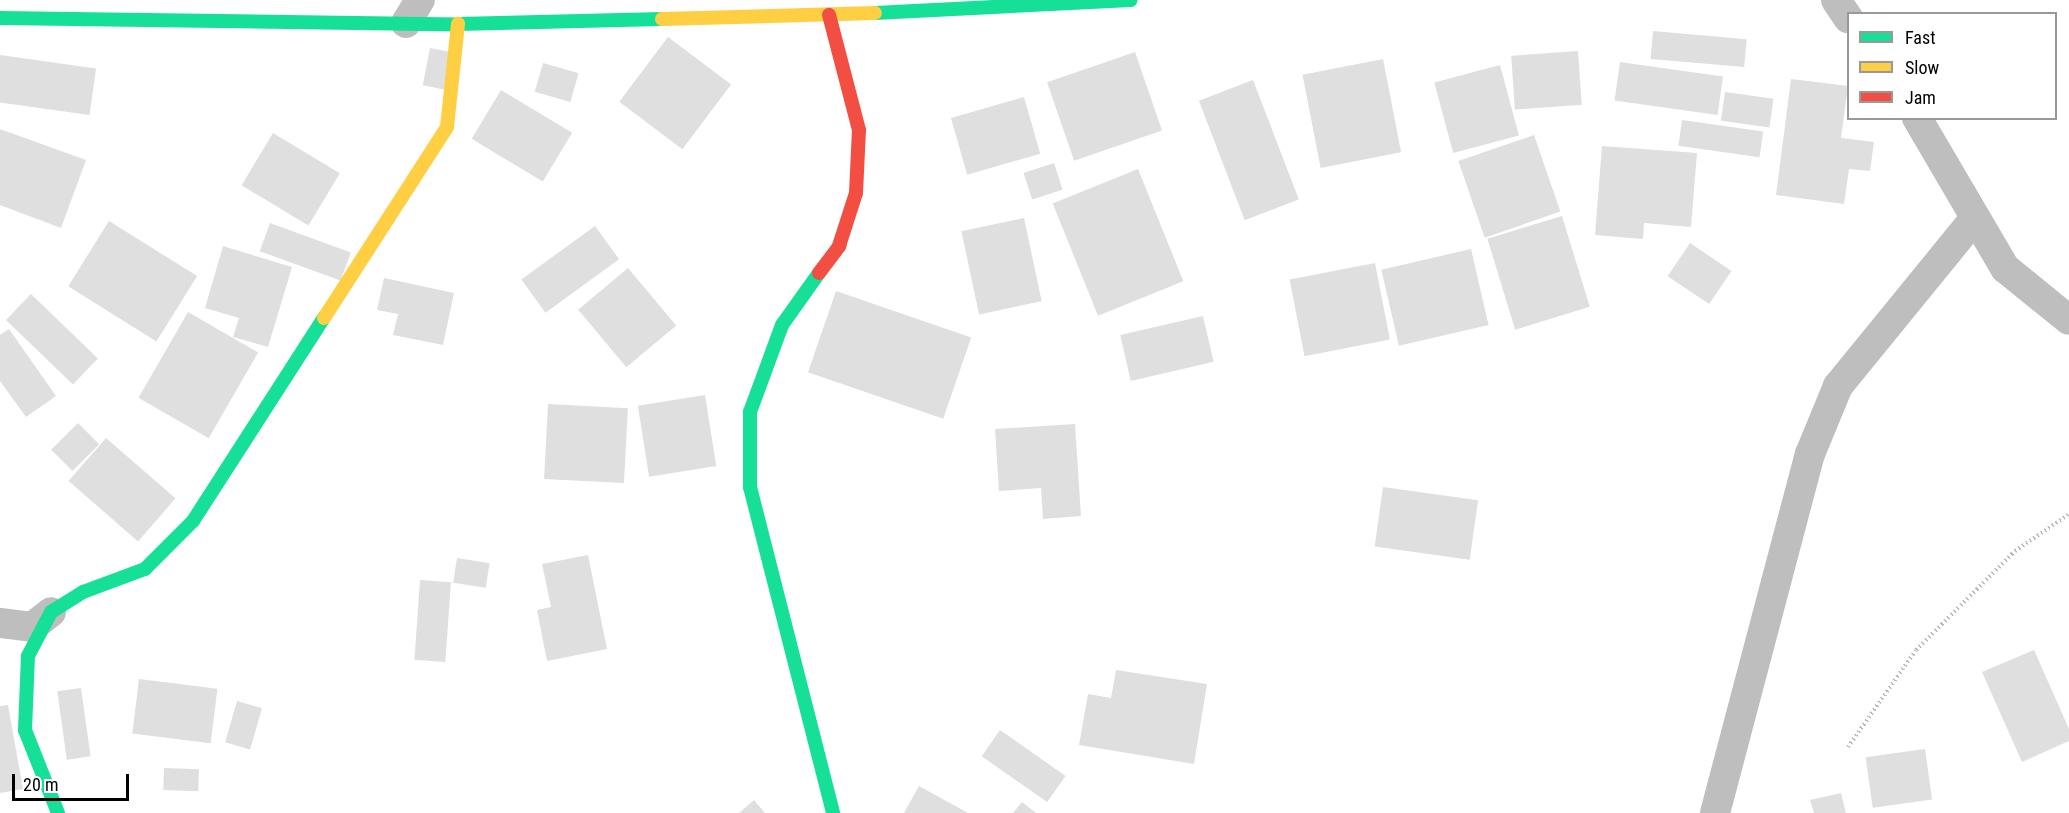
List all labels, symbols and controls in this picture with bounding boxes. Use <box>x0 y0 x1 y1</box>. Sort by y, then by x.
legend <box>1847 12 2057 120</box>
text: Fast <box>1905 27 1936 48</box>
text: Slow <box>1905 57 1939 78</box>
text: Jam <box>1905 87 1936 108</box>
scale bar <box>15 762 132 800</box>
text: 20 m <box>23 774 58 795</box>

